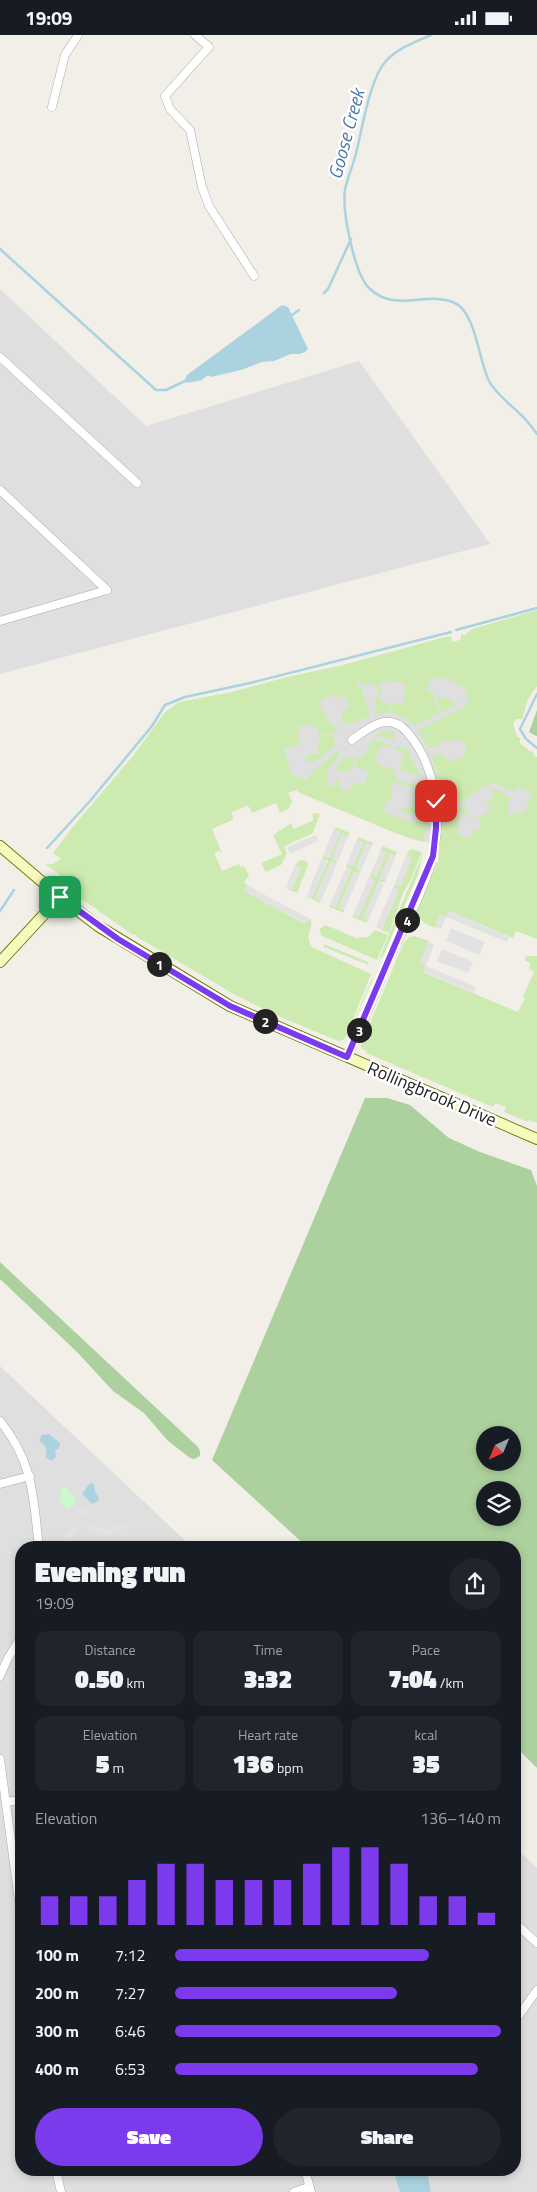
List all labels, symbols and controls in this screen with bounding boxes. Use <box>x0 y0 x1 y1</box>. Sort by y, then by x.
text: 19:09 <box>25 3 72 32</box>
water label: Goose Creek <box>320 83 372 182</box>
pin <box>415 780 457 822</box>
icon: check <box>422 787 450 815</box>
pin <box>39 876 81 918</box>
icon: arrive <box>46 883 74 911</box>
pin: 4 <box>394 907 420 933</box>
text: 4 <box>404 910 411 931</box>
pin: 1 <box>146 951 172 977</box>
text: 1 <box>156 954 163 975</box>
pin: 2 <box>252 1009 278 1033</box>
text: 2 <box>262 1011 269 1032</box>
pin: 3 <box>346 1017 372 1043</box>
text: 3 <box>356 1020 363 1041</box>
street label: Rollingbrook Drive <box>363 1054 501 1133</box>
north arrow <box>476 1426 521 1471</box>
map controls <box>476 1426 521 1526</box>
button: layers <box>476 1481 521 1526</box>
text: Evening run <box>35 1550 186 1593</box>
button: share <box>449 1558 501 1610</box>
text: 19:09 <box>35 1591 74 1615</box>
text: Distance <box>84 1639 136 1660</box>
text: Time <box>253 1639 283 1660</box>
text: Pace <box>412 1639 440 1660</box>
text: 0.50 <box>75 1660 123 1698</box>
text: 3:32 <box>244 1660 292 1698</box>
text: 7:04 <box>388 1660 437 1698</box>
text: km <box>123 1672 145 1693</box>
text: /km <box>437 1672 464 1693</box>
text: Elevation <box>83 1724 137 1745</box>
text: Heart rate <box>238 1724 298 1745</box>
text: kcal <box>415 1724 437 1745</box>
text: 5 <box>96 1745 109 1783</box>
text: 136 <box>233 1745 274 1783</box>
text: 35 <box>412 1745 440 1783</box>
text: m <box>109 1757 124 1778</box>
text: bpm <box>274 1757 303 1778</box>
text: Elevation <box>35 1806 97 1830</box>
text: 136–140 m <box>420 1806 501 1830</box>
text: 100 m <box>35 1943 79 1967</box>
text: 7:12 <box>115 1943 145 1967</box>
text: 200 m <box>35 1981 79 2005</box>
text: 7:27 <box>115 1981 145 2005</box>
text: 300 m <box>35 2019 79 2043</box>
text: 6:46 <box>115 2019 145 2043</box>
text: 400 m <box>35 2057 79 2081</box>
text: 6:53 <box>115 2057 145 2081</box>
button: Save <box>35 2108 263 2166</box>
button: Share <box>273 2108 501 2166</box>

